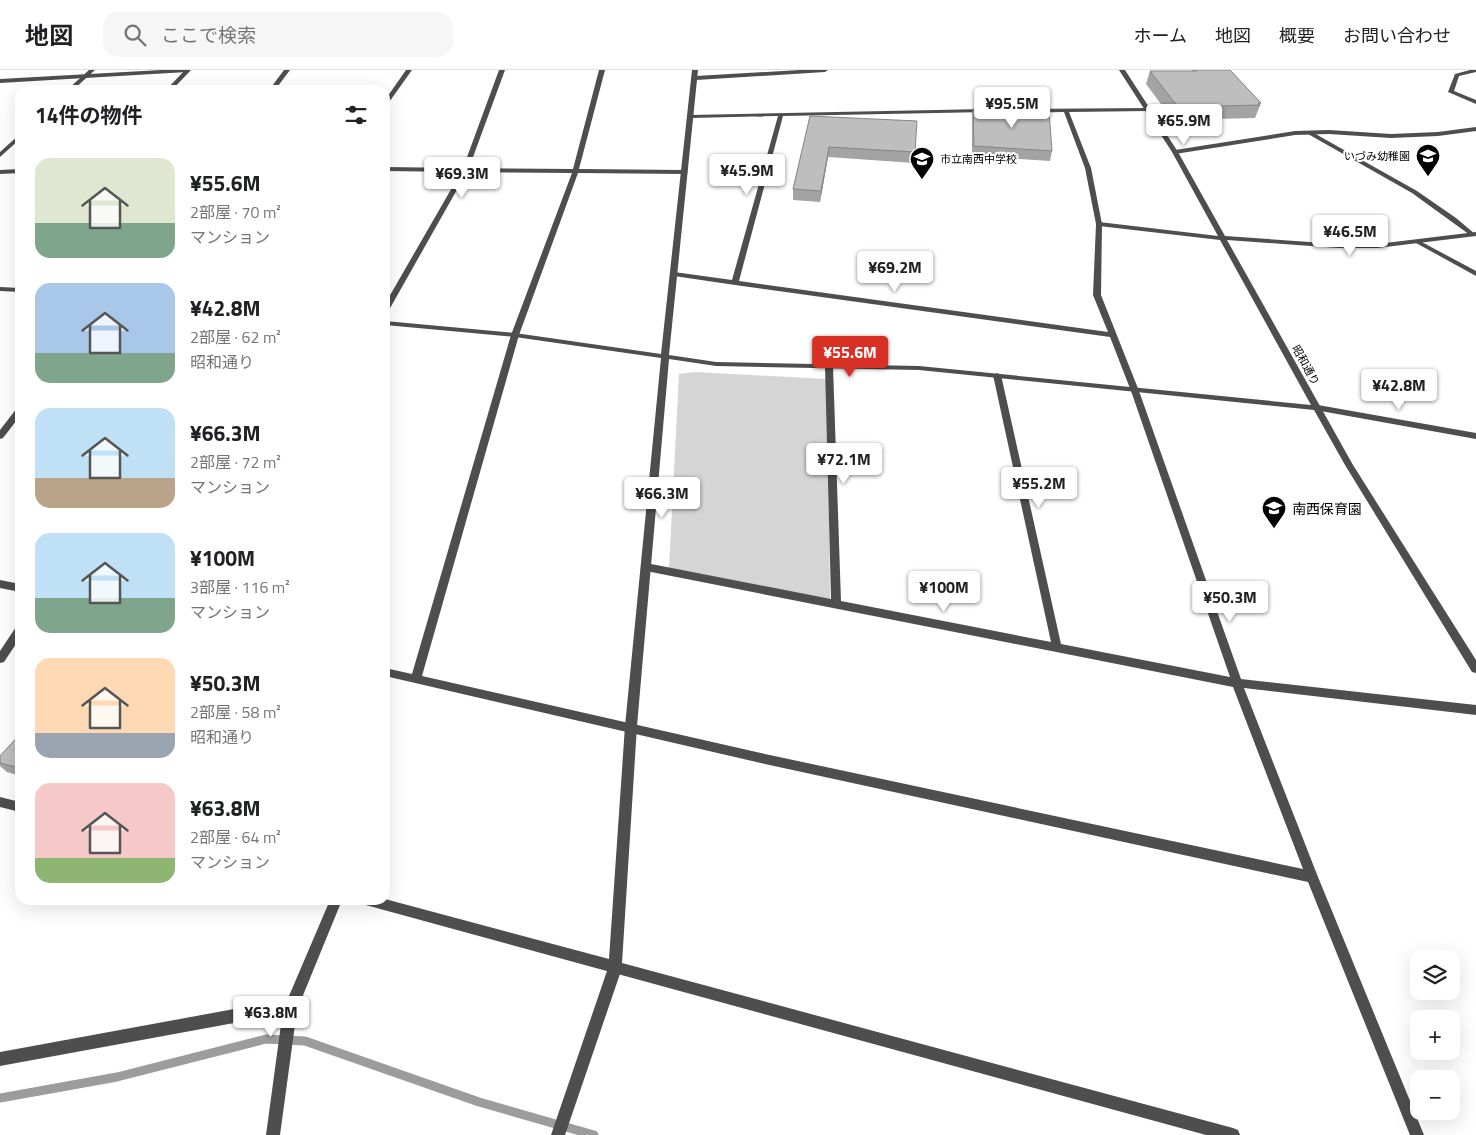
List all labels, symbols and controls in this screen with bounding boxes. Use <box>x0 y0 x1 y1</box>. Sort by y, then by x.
search box <box>103 12 453 57</box>
text: 地図 <box>25 17 73 53</box>
text: ここで検索 <box>161 20 256 49</box>
icon: search <box>121 21 149 49</box>
text: ホーム <box>1134 22 1187 49</box>
text: 地図 <box>1215 22 1251 49</box>
text: 概要 <box>1279 22 1315 49</box>
text: お問い合わせ <box>1343 22 1451 49</box>
pin: ¥95.5M <box>971 87 1053 129</box>
text: ¥95.5M <box>985 91 1039 115</box>
text: 14件の物件 <box>35 99 143 131</box>
icon: filters <box>342 101 370 129</box>
pin: ¥65.9M <box>1143 104 1225 146</box>
text: ¥65.9M <box>1157 108 1211 132</box>
school or university icon: いづみ幼稚園 <box>1415 143 1441 177</box>
school or university icon: 市立南西中学校 <box>909 146 935 180</box>
place label: いづみ幼稚園 <box>1344 148 1410 164</box>
place label: 市立南西中学校 <box>940 151 1017 167</box>
pin: ¥45.9M <box>706 154 788 196</box>
pin: ¥69.3M <box>421 156 503 199</box>
text: ¥45.9M <box>720 158 774 182</box>
text: ¥69.3M <box>435 161 489 185</box>
text: ¥55.6M <box>190 167 260 199</box>
icon: home <box>75 178 135 238</box>
text: 2部屋 · 70 m² <box>190 200 281 224</box>
pin: ¥46.5M <box>1309 214 1391 257</box>
text: ¥46.5M <box>1323 219 1377 243</box>
text: マンション <box>190 225 270 249</box>
pin: ¥69.2M <box>854 250 936 293</box>
text: ¥69.2M <box>868 255 922 279</box>
text: ¥42.8M <box>190 292 260 324</box>
icon: home <box>75 303 135 363</box>
text: 2部屋 · 62 m² <box>190 325 281 349</box>
pin: ¥55.6M <box>809 336 891 378</box>
text: ¥55.6M <box>823 340 877 364</box>
street label: 昭和通り <box>1288 342 1324 388</box>
text: 昭和通り <box>190 350 254 374</box>
pin: ¥42.8M <box>1358 368 1440 411</box>
text: ¥42.8M <box>1372 373 1426 397</box>
text: ¥66.3M <box>190 417 260 449</box>
icon: home <box>75 428 135 488</box>
pin: ¥72.1M <box>803 442 885 485</box>
text: ¥72.1M <box>817 447 871 471</box>
text: 2部屋 · 72 m² <box>190 450 281 474</box>
pin: ¥55.2M <box>998 466 1080 509</box>
text: ¥55.2M <box>1012 471 1066 495</box>
text: マンション <box>190 475 270 499</box>
pin: ¥66.3M <box>621 476 703 519</box>
text: ¥66.3M <box>635 481 689 505</box>
school or university icon: 南西保育園 <box>1261 495 1287 529</box>
place label: 南西保育園 <box>1292 498 1362 519</box>
text: ¥100M <box>190 542 255 574</box>
icon: home <box>75 553 135 613</box>
pin: ¥100M <box>909 570 979 613</box>
text: 3部屋 · 116 m² <box>190 575 290 599</box>
text: ¥100M <box>919 575 969 599</box>
pin: ¥50.3M <box>1189 580 1271 623</box>
text: ¥50.3M <box>1203 585 1257 609</box>
text: マンション <box>190 600 270 624</box>
text: ¥50.3M <box>190 667 260 699</box>
icon: home <box>75 678 135 738</box>
text: 2部屋 · 58 m² <box>190 700 281 724</box>
text: 昭和通り <box>190 725 254 749</box>
text: ¥63.8M <box>190 792 260 824</box>
icon: home <box>75 803 135 863</box>
text: 2部屋 · 64 m² <box>190 825 281 849</box>
text: マンション <box>190 850 270 874</box>
map controls <box>1410 950 1460 1120</box>
button: layers <box>1410 950 1460 1000</box>
pin: ¥63.8M <box>230 996 312 1038</box>
text: ¥63.8M <box>244 1000 298 1024</box>
button: + <box>1410 1010 1460 1060</box>
button: − <box>1410 1070 1460 1120</box>

